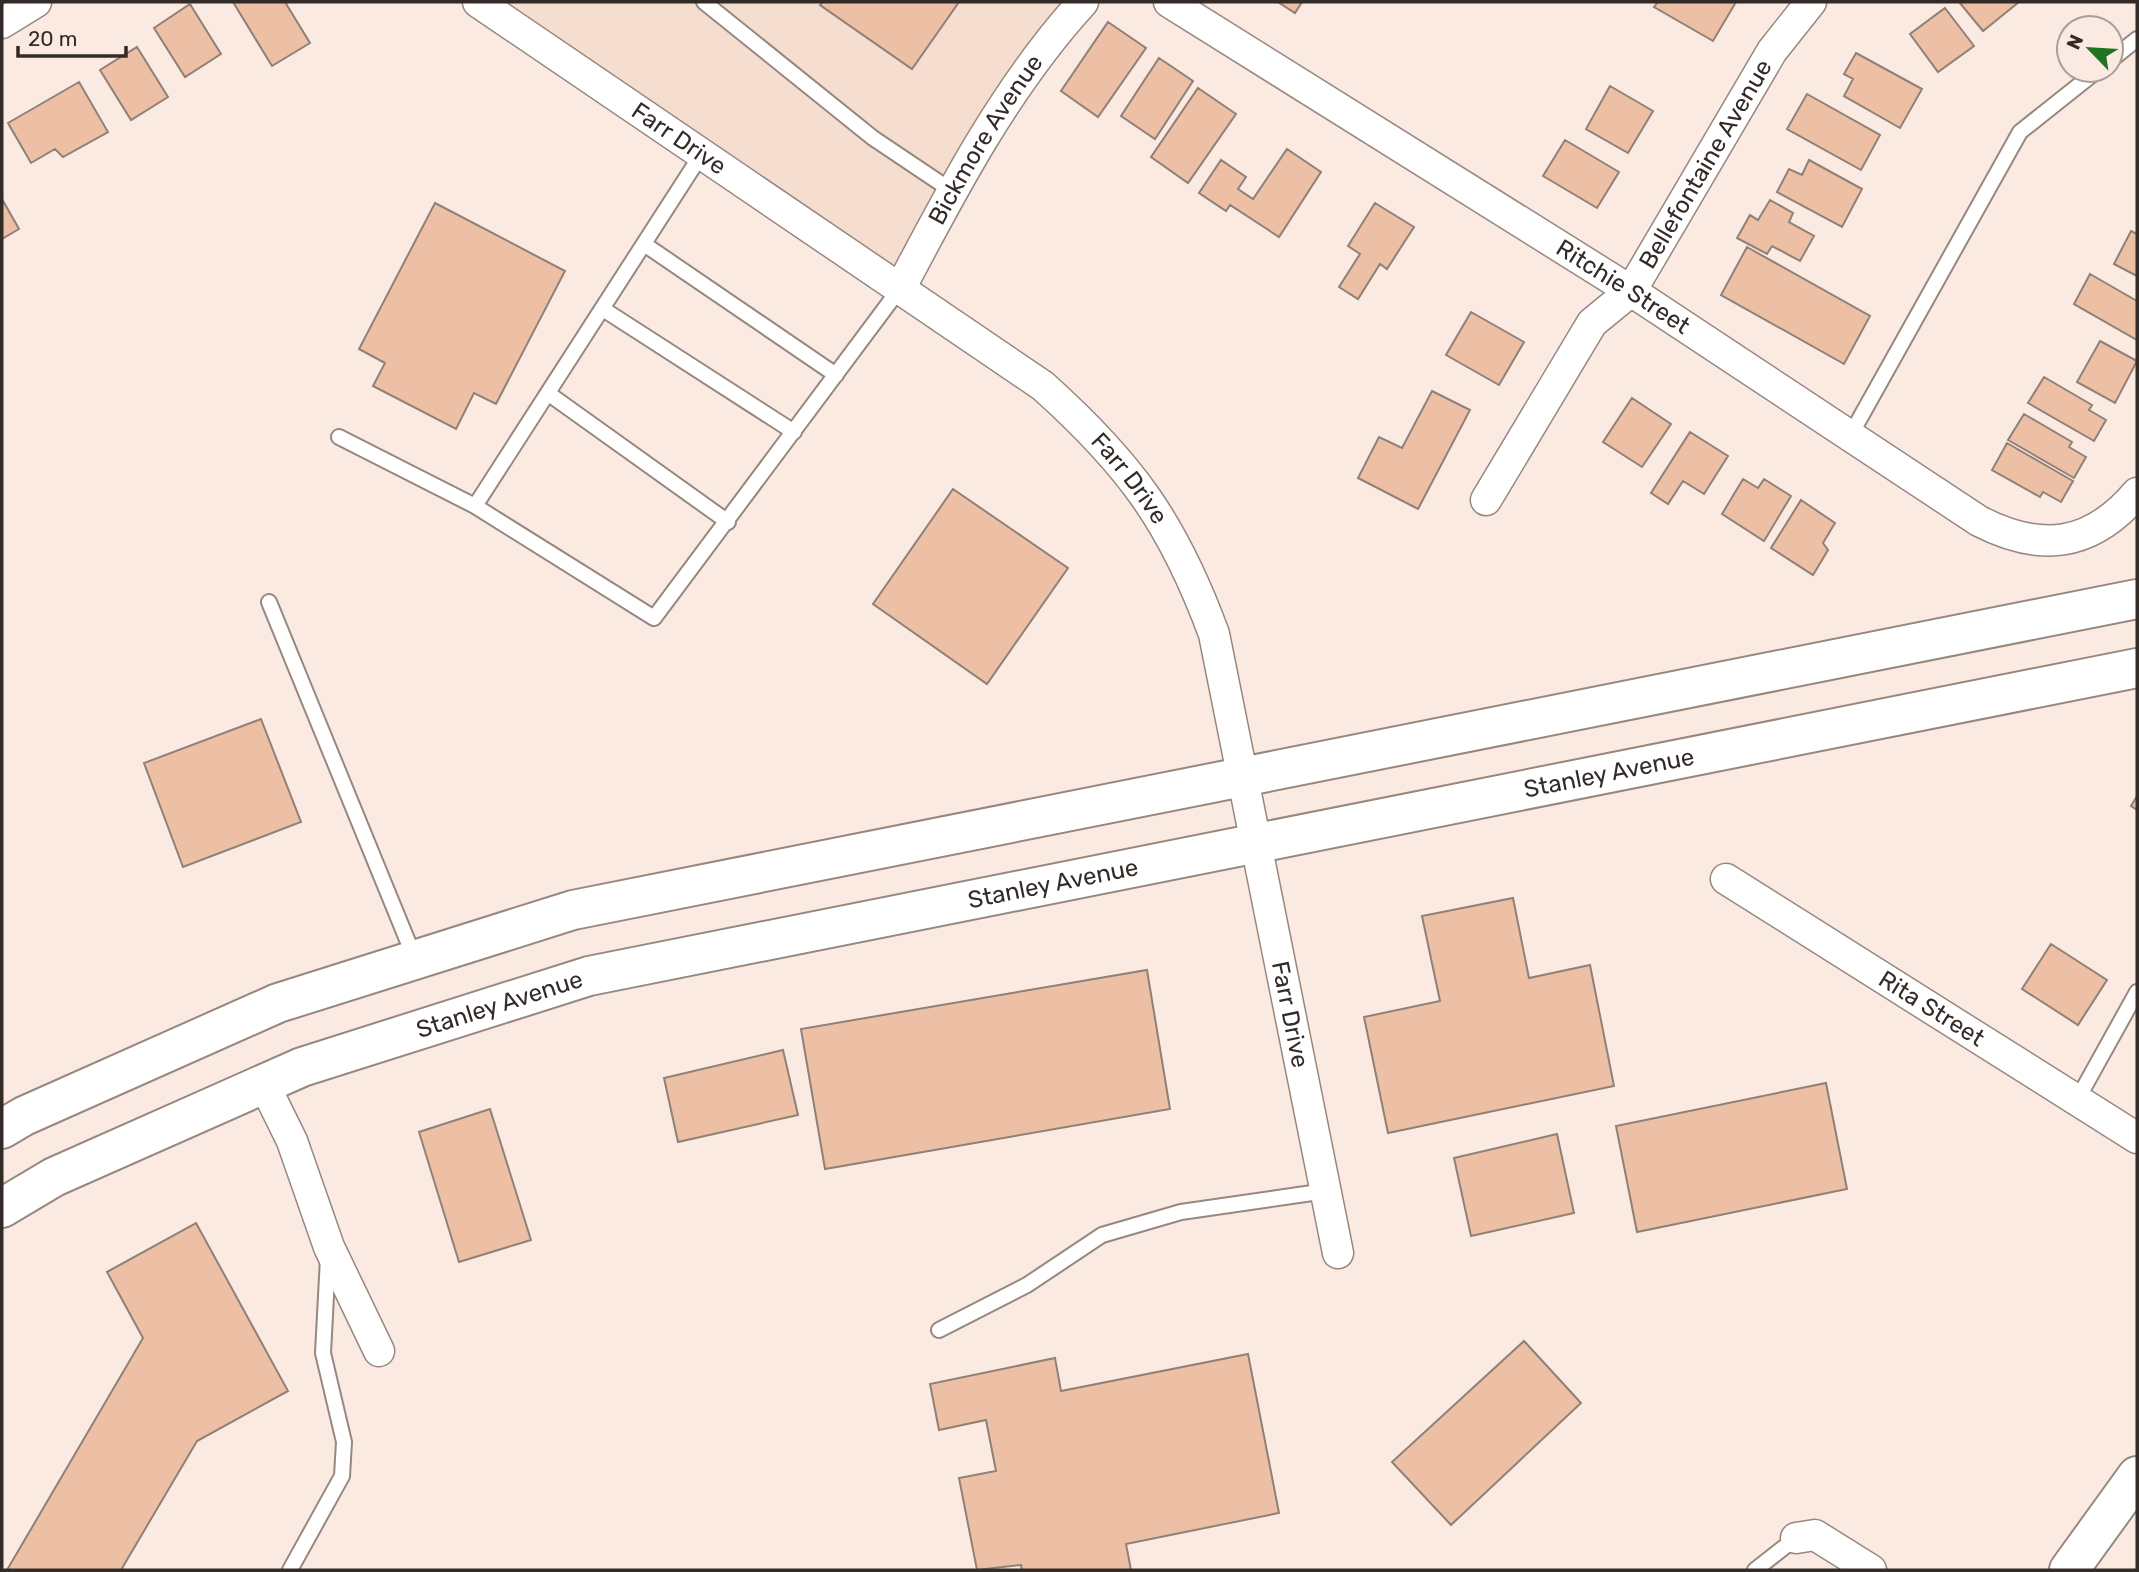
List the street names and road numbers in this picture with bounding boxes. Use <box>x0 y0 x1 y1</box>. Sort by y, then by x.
street label: Bickmore Avenue <box>923 49 1049 229</box>
street label: Bellefontaine Avenue <box>1633 55 1778 274</box>
street label: Farr Drive <box>626 97 732 181</box>
street label: Ritchie Street <box>1551 234 1695 340</box>
street label: Farr Drive <box>1085 427 1173 529</box>
street label: Stanley Avenue <box>1522 742 1697 804</box>
street label: Stanley Avenue <box>965 853 1141 914</box>
street label: Farr Drive <box>1266 959 1315 1070</box>
street label: Stanley Avenue <box>413 965 586 1044</box>
street label: Rita Street <box>1874 965 1990 1052</box>

